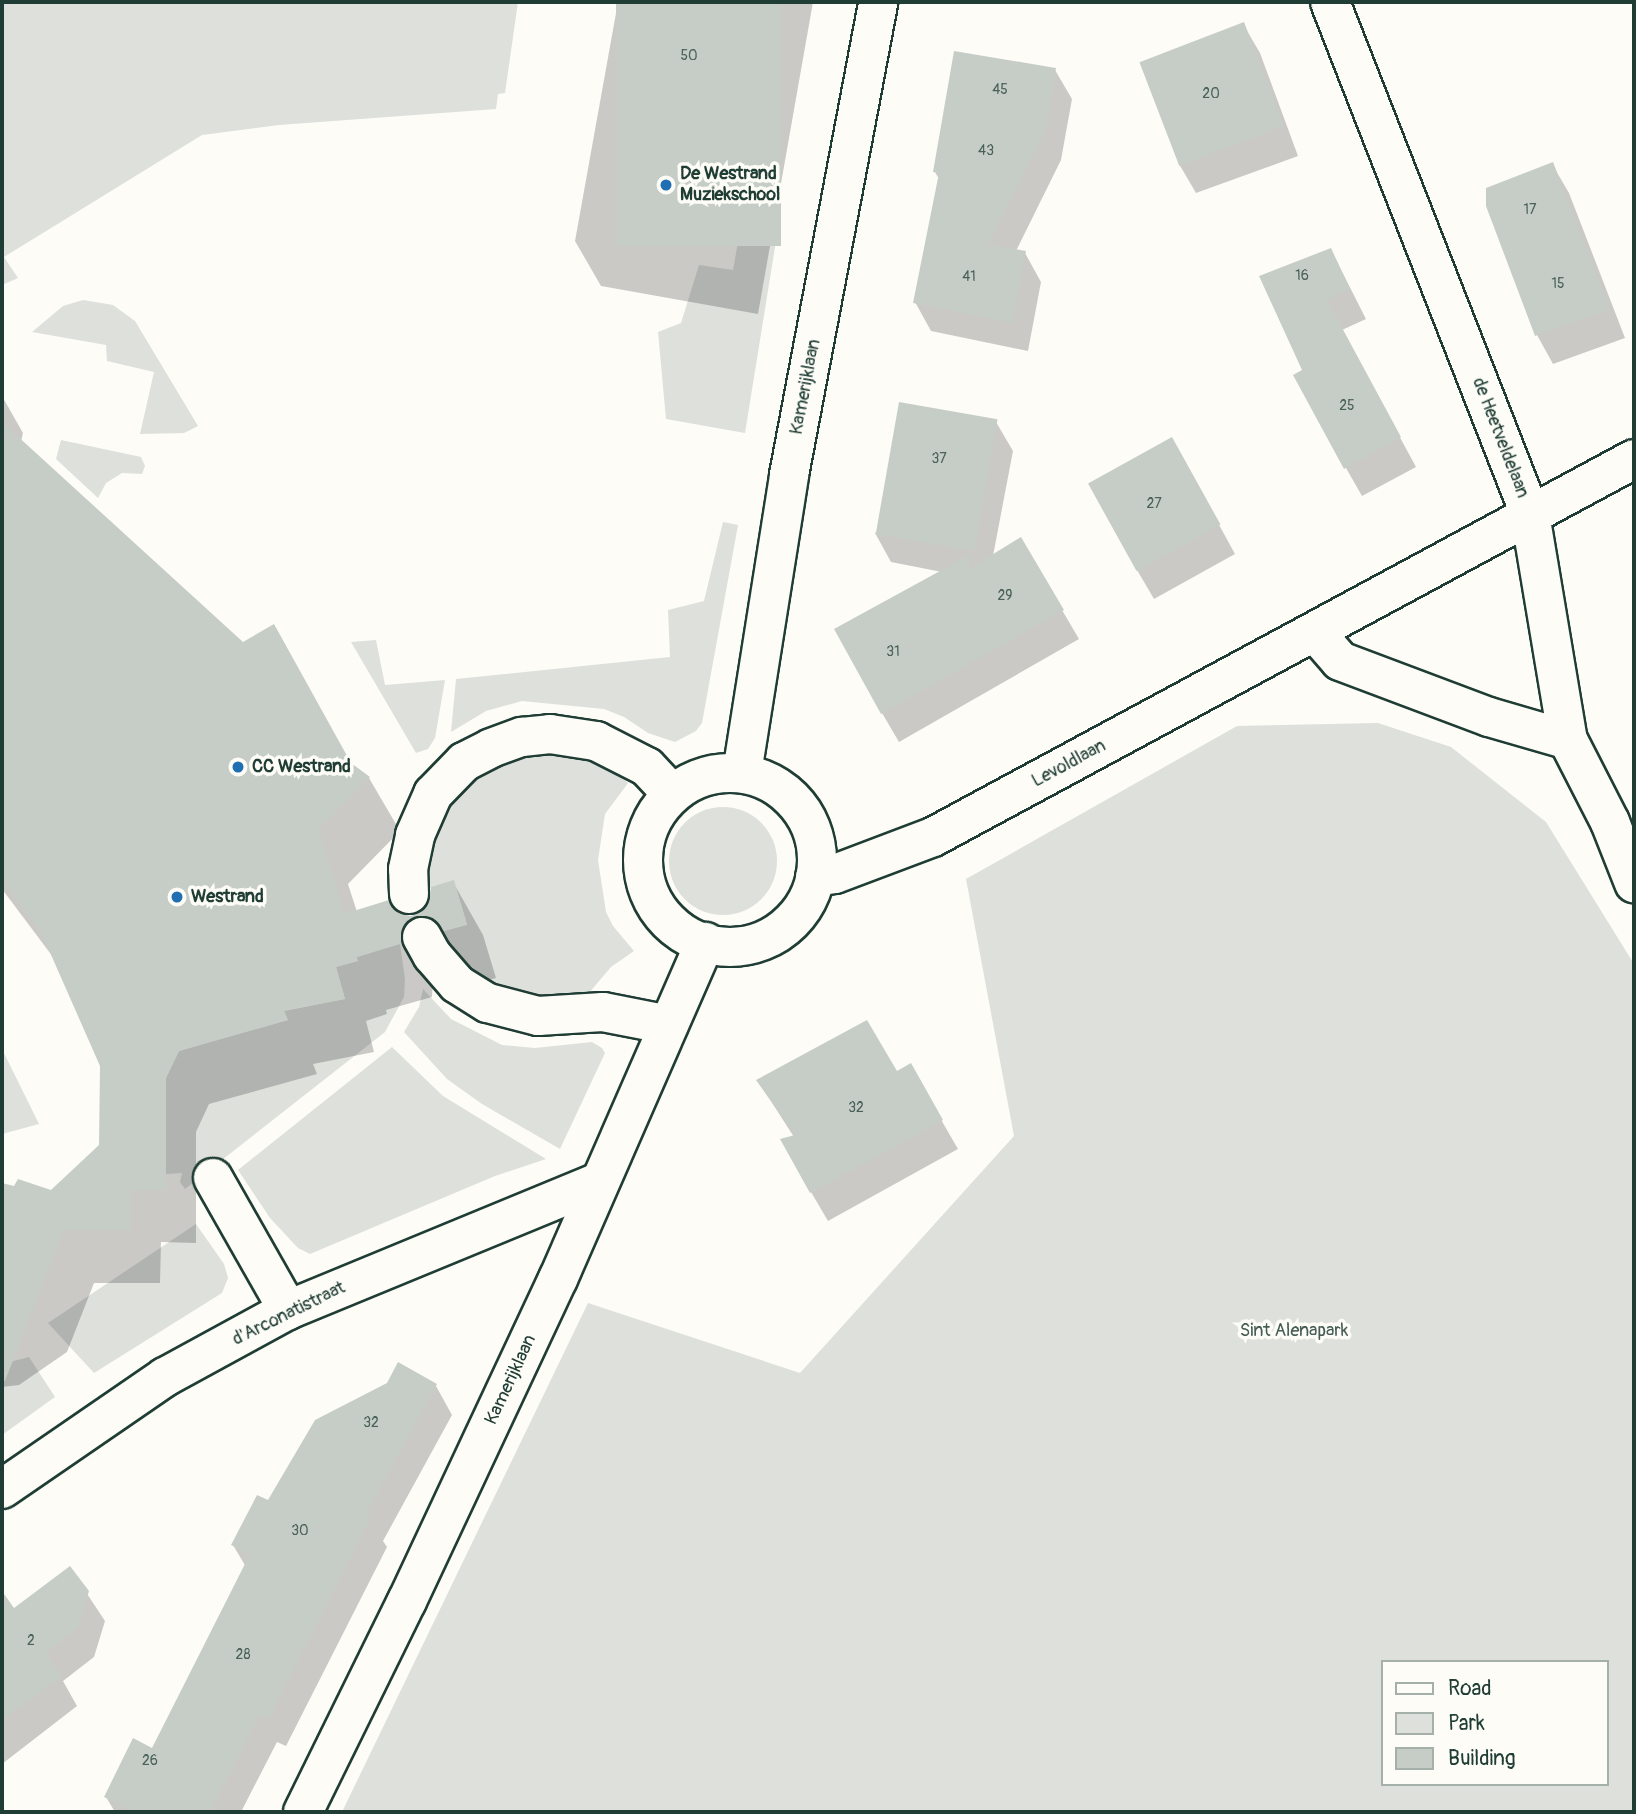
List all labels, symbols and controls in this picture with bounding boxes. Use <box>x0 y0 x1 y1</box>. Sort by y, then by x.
house number: 50 <box>680 48 698 64</box>
house number: 45 <box>992 82 1008 98</box>
house number: 20 <box>1202 86 1220 102</box>
house number: 43 <box>978 143 994 159</box>
place label: De Westrand Muziekschool <box>680 164 780 206</box>
marker: De Westrand Muziekschool <box>658 177 674 193</box>
house number: 17 <box>1524 202 1536 218</box>
house number: 16 <box>1295 268 1309 284</box>
house number: 41 <box>962 269 976 285</box>
house number: 15 <box>1551 276 1565 292</box>
street label: Kamerijklaan <box>786 337 826 437</box>
street label: de Heetveldelaan <box>1467 375 1533 501</box>
house number: 25 <box>1339 398 1355 414</box>
house number: 37 <box>931 451 947 467</box>
house number: 27 <box>1146 496 1162 512</box>
house number: 29 <box>997 588 1013 604</box>
house number: 31 <box>886 644 900 660</box>
street label: Levoldlaan <box>1028 736 1110 792</box>
place label: CC Westrand <box>252 756 351 778</box>
marker: CC Westrand <box>230 759 246 775</box>
place label: Westrand <box>191 886 264 908</box>
marker: Westrand <box>169 889 185 905</box>
house number: 32 <box>848 1100 864 1116</box>
street label: d'Arconatistraat <box>229 1277 349 1351</box>
park label: Sint Alenapark <box>1240 1320 1348 1342</box>
street label: Kamerijklaan <box>481 1332 541 1428</box>
house number: 32 <box>363 1415 379 1431</box>
house number: 30 <box>291 1523 309 1539</box>
house number: 2 <box>27 1633 35 1649</box>
house number: 28 <box>236 1647 250 1663</box>
legend <box>1380 1660 1608 1786</box>
text: Road <box>1448 1675 1492 1702</box>
text: Park <box>1448 1710 1485 1737</box>
text: Building <box>1448 1745 1515 1772</box>
house number: 26 <box>142 1753 158 1769</box>

